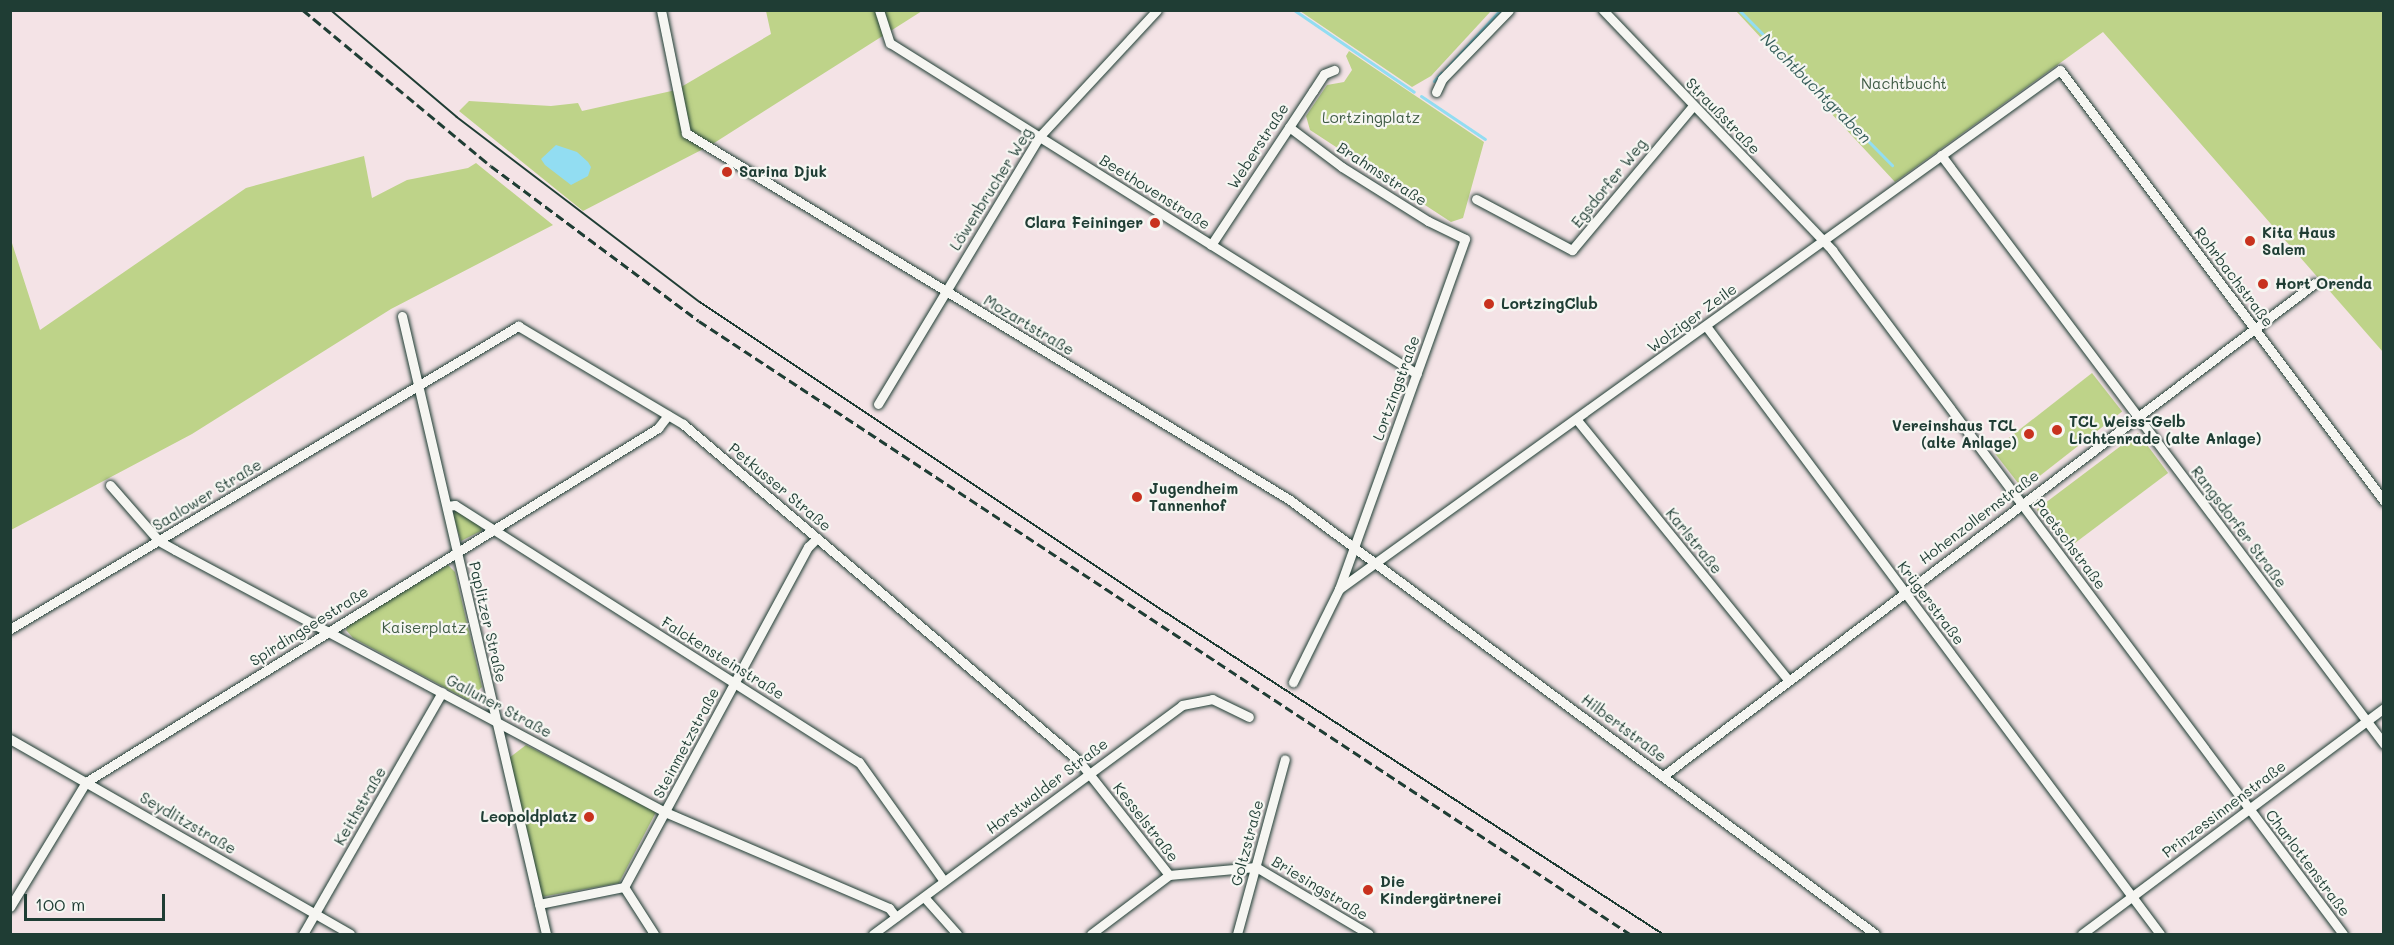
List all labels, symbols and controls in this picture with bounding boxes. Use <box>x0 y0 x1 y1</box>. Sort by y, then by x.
water label: Nachtbuchtgraben <box>1757 29 1875 147</box>
street label: Straußstraße <box>1682 74 1764 158</box>
park label: Nachtbucht <box>1861 75 1947 93</box>
street label: Weberstraße <box>1224 100 1292 192</box>
park label: Lortzingplatz <box>1322 109 1420 127</box>
street label: Löwenbrucher Weg <box>946 124 1036 254</box>
street label: Egsdorfer Weg <box>1568 135 1650 231</box>
street label: Brahmsstraße <box>1334 138 1430 210</box>
street label: Beethovenstraße <box>1096 151 1214 233</box>
place label: Sarina Djuk <box>739 163 827 181</box>
marker: Sarina Djuk <box>720 165 734 179</box>
place label: Clara Feininger <box>1025 214 1143 232</box>
marker: Clara Feininger <box>1148 216 1162 230</box>
place label: Kita Haus Salem <box>2262 223 2336 258</box>
street label: Rohrbachstraße <box>2191 224 2277 330</box>
marker: Kita Haus Salem <box>2243 234 2257 248</box>
place label: Hort Orenda <box>2275 275 2372 293</box>
marker: Hort Orenda <box>2256 277 2270 291</box>
street label: Wolziger Zeile <box>1644 280 1740 356</box>
street label: Mozartstraße <box>981 291 1077 359</box>
place label: LortzingClub <box>1501 295 1598 313</box>
marker: LortzingClub <box>1482 297 1496 311</box>
street label: Lortzingstraße <box>1369 333 1423 443</box>
place label: TCL Weiss-Gelb Lichtenrade (alte Anlage) <box>2069 412 2261 447</box>
place label: Vereinshaus TCL (alte Anlage) <box>1892 416 2017 451</box>
marker: TCL Weiss-Gelb Lichtenrade (alte Anlage) <box>2050 423 2064 437</box>
marker: Vereinshaus TCL (alte Anlage) <box>2022 427 2036 441</box>
street label: Petkusser Straße <box>725 439 835 535</box>
street label: Saalower Straße <box>149 455 265 535</box>
street label: Rangsdorfer Straße <box>2187 463 2291 591</box>
street label: Hohenzollernstraße <box>1916 466 2042 568</box>
place label: Jugendheim Tannenhof <box>1149 479 1238 514</box>
marker: Jugendheim Tannenhof <box>1130 490 1144 504</box>
street label: Paetschstraße <box>2030 495 2110 593</box>
street label: Karlstraße <box>1662 505 1726 577</box>
street label: Krügerstraße <box>1894 558 1968 648</box>
street label: Paplitzer Straße <box>465 560 511 684</box>
street label: Spirdingseestraße <box>246 582 372 670</box>
street label: Falckensteinstraße <box>658 613 788 703</box>
park label: Kaiserplatz <box>382 619 466 637</box>
street label: Galluner Straße <box>443 671 555 741</box>
street label: Steinmetzstraße <box>649 684 723 802</box>
street label: Hilbertstraße <box>1578 690 1670 766</box>
street label: Horstwalder Straße <box>983 734 1111 838</box>
street label: Prinzessinnenstraße <box>2159 757 2289 861</box>
street label: Keithstraße <box>330 764 390 848</box>
street label: Kesselstraße <box>1109 779 1183 865</box>
street label: Seydlitzstraße <box>137 788 239 858</box>
street label: Goltzstraße <box>1227 798 1267 888</box>
street label: Charlottenstraße <box>2262 806 2354 920</box>
place label: Leopoldplatz <box>480 808 577 826</box>
marker: Leopoldplatz <box>582 810 596 824</box>
street label: Briesingstraße <box>1269 852 1371 924</box>
place label: Die Kindergärtnerei <box>1380 872 1502 907</box>
scale bar <box>27 882 168 920</box>
marker: Die Kindergärtnerei <box>1361 883 1375 897</box>
text: 100 m <box>35 892 85 916</box>

